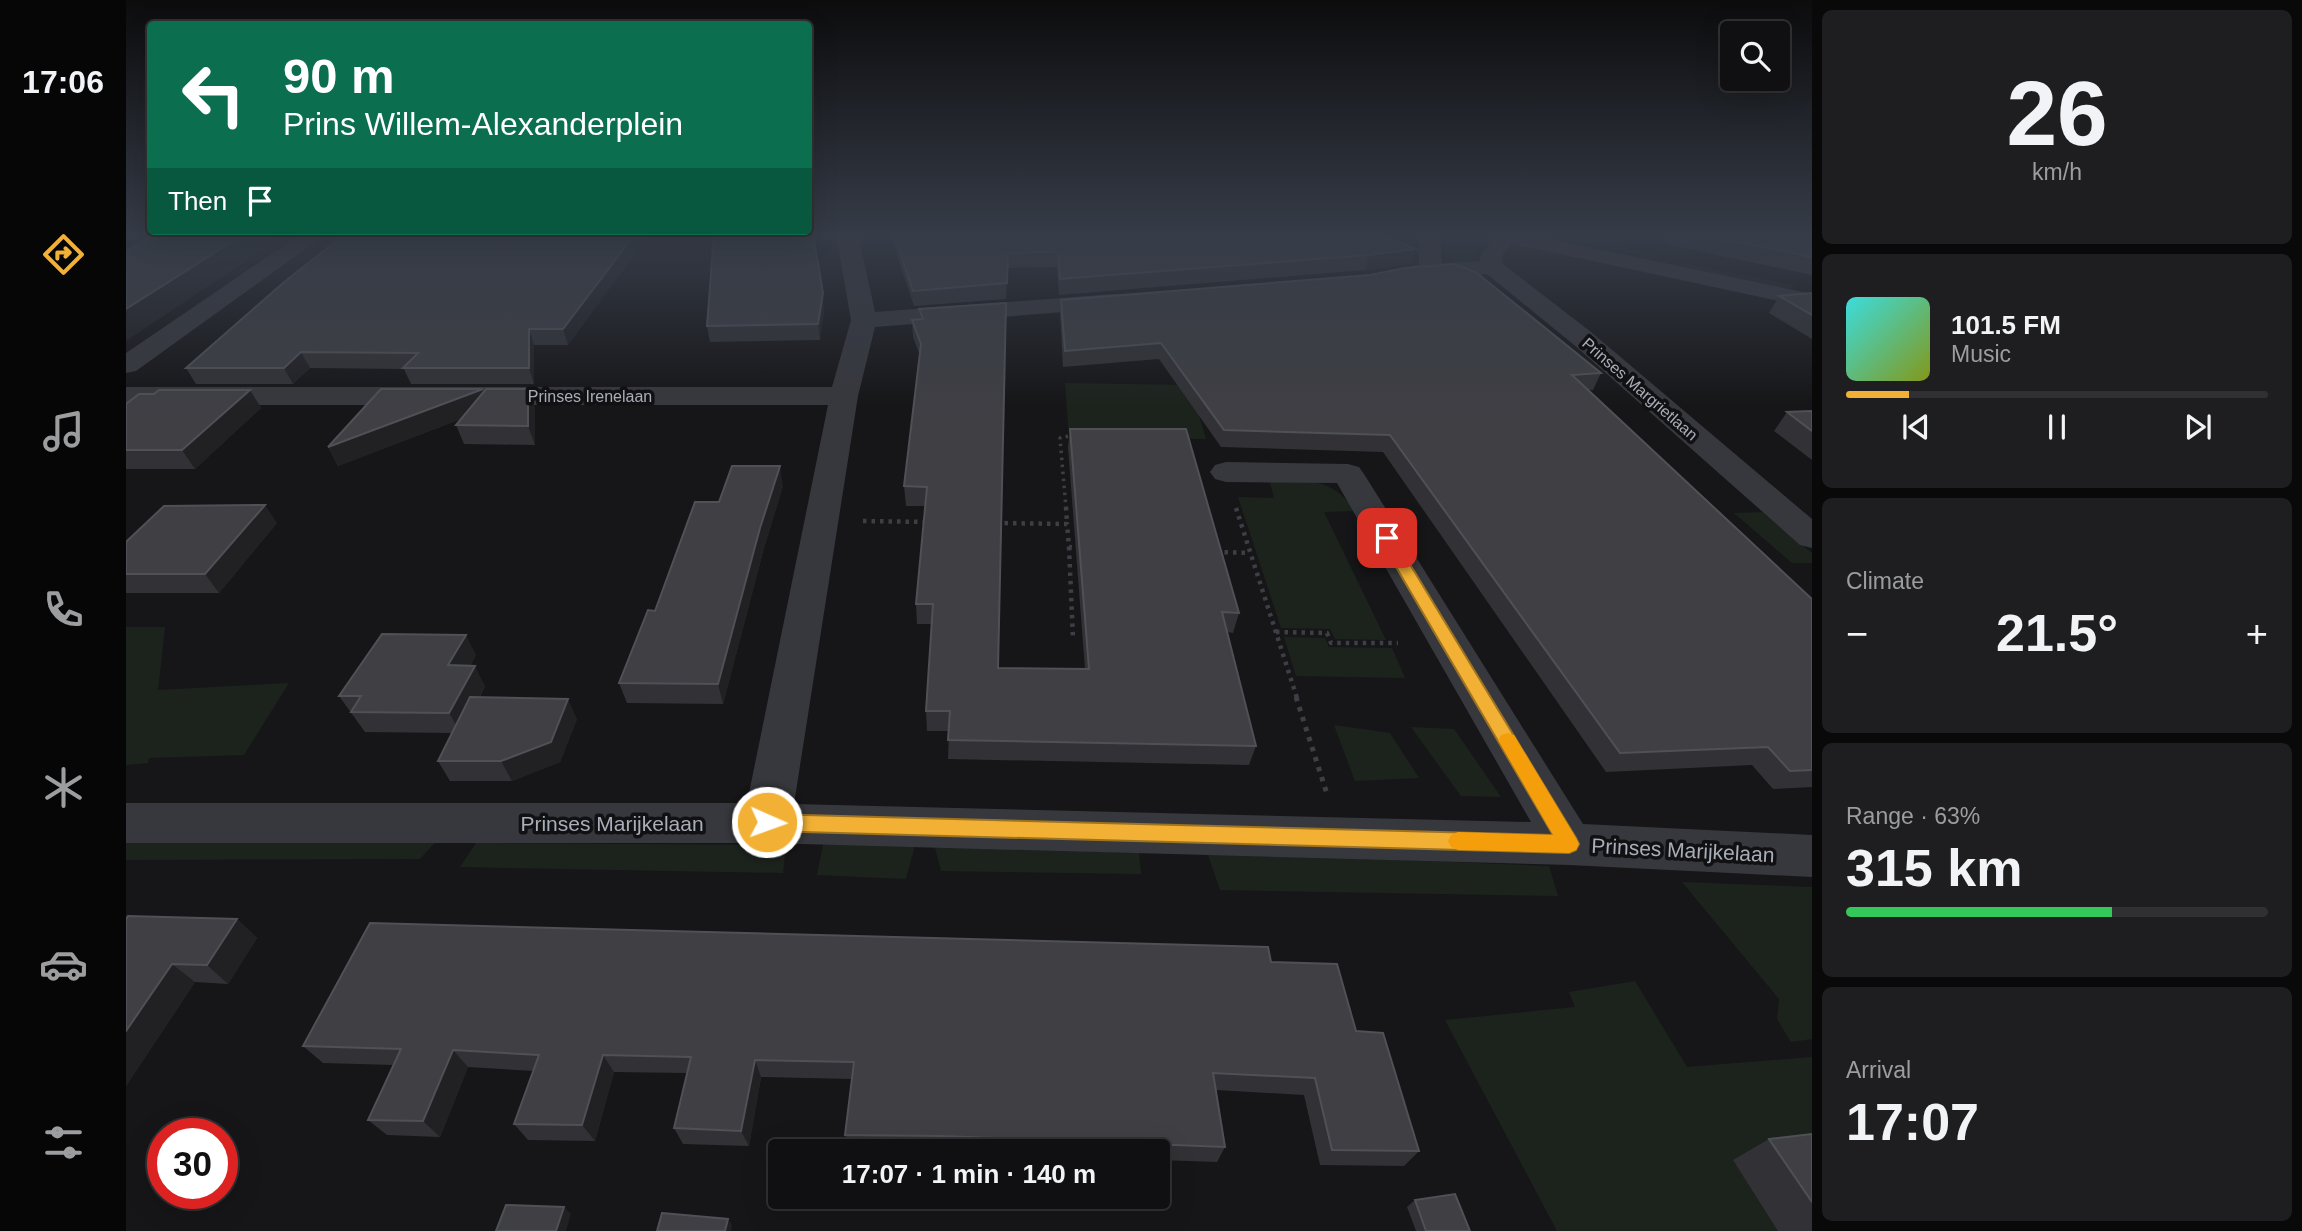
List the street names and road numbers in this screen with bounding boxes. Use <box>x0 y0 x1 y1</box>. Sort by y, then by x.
street label: Prinses Margrietlaan <box>1579 334 1701 444</box>
street label: Prinses Irenelaan <box>528 388 652 405</box>
street label: Prinses Marijkelaan <box>520 812 704 835</box>
street label: Prinses Marijkelaan <box>1591 834 1775 866</box>

